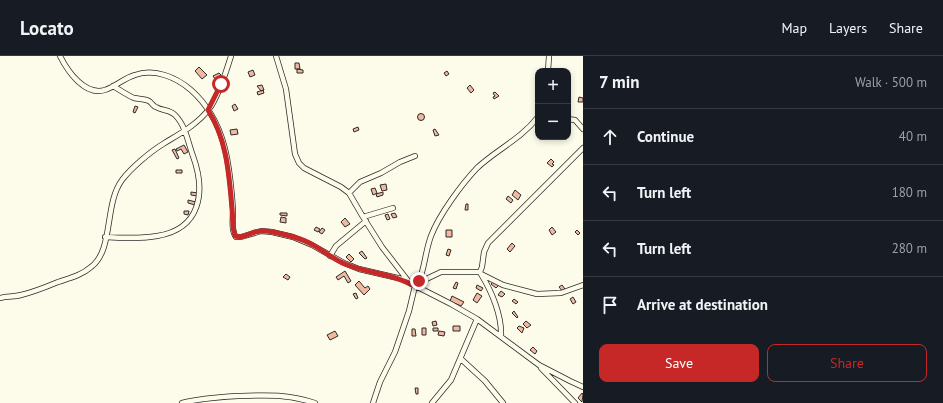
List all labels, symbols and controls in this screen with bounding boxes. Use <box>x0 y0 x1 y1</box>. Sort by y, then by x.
text: Locato <box>20 16 74 40</box>
text: Map <box>781 19 807 37</box>
text: Layers <box>829 19 867 37</box>
text: Share <box>889 19 923 37</box>
map controls <box>535 68 571 140</box>
button: + <box>535 68 571 104</box>
text: 7 min <box>599 71 640 93</box>
text: Walk · 500 m <box>855 74 927 91</box>
route start <box>212 75 230 93</box>
button: − <box>535 104 571 140</box>
icon: ahead <box>599 126 621 148</box>
text: Continue <box>637 127 694 146</box>
text: 40 m <box>899 128 927 145</box>
icon: left <box>599 182 621 204</box>
text: Turn left <box>637 183 691 202</box>
text: 180 m <box>892 184 927 201</box>
icon: left <box>599 238 621 260</box>
text: Turn left <box>637 239 691 258</box>
text: 280 m <box>892 240 927 257</box>
route end <box>410 272 428 290</box>
icon: arrive <box>599 294 621 316</box>
text: Arrive at destination <box>637 295 768 314</box>
button: Save <box>599 344 759 382</box>
button: Share <box>767 344 927 382</box>

